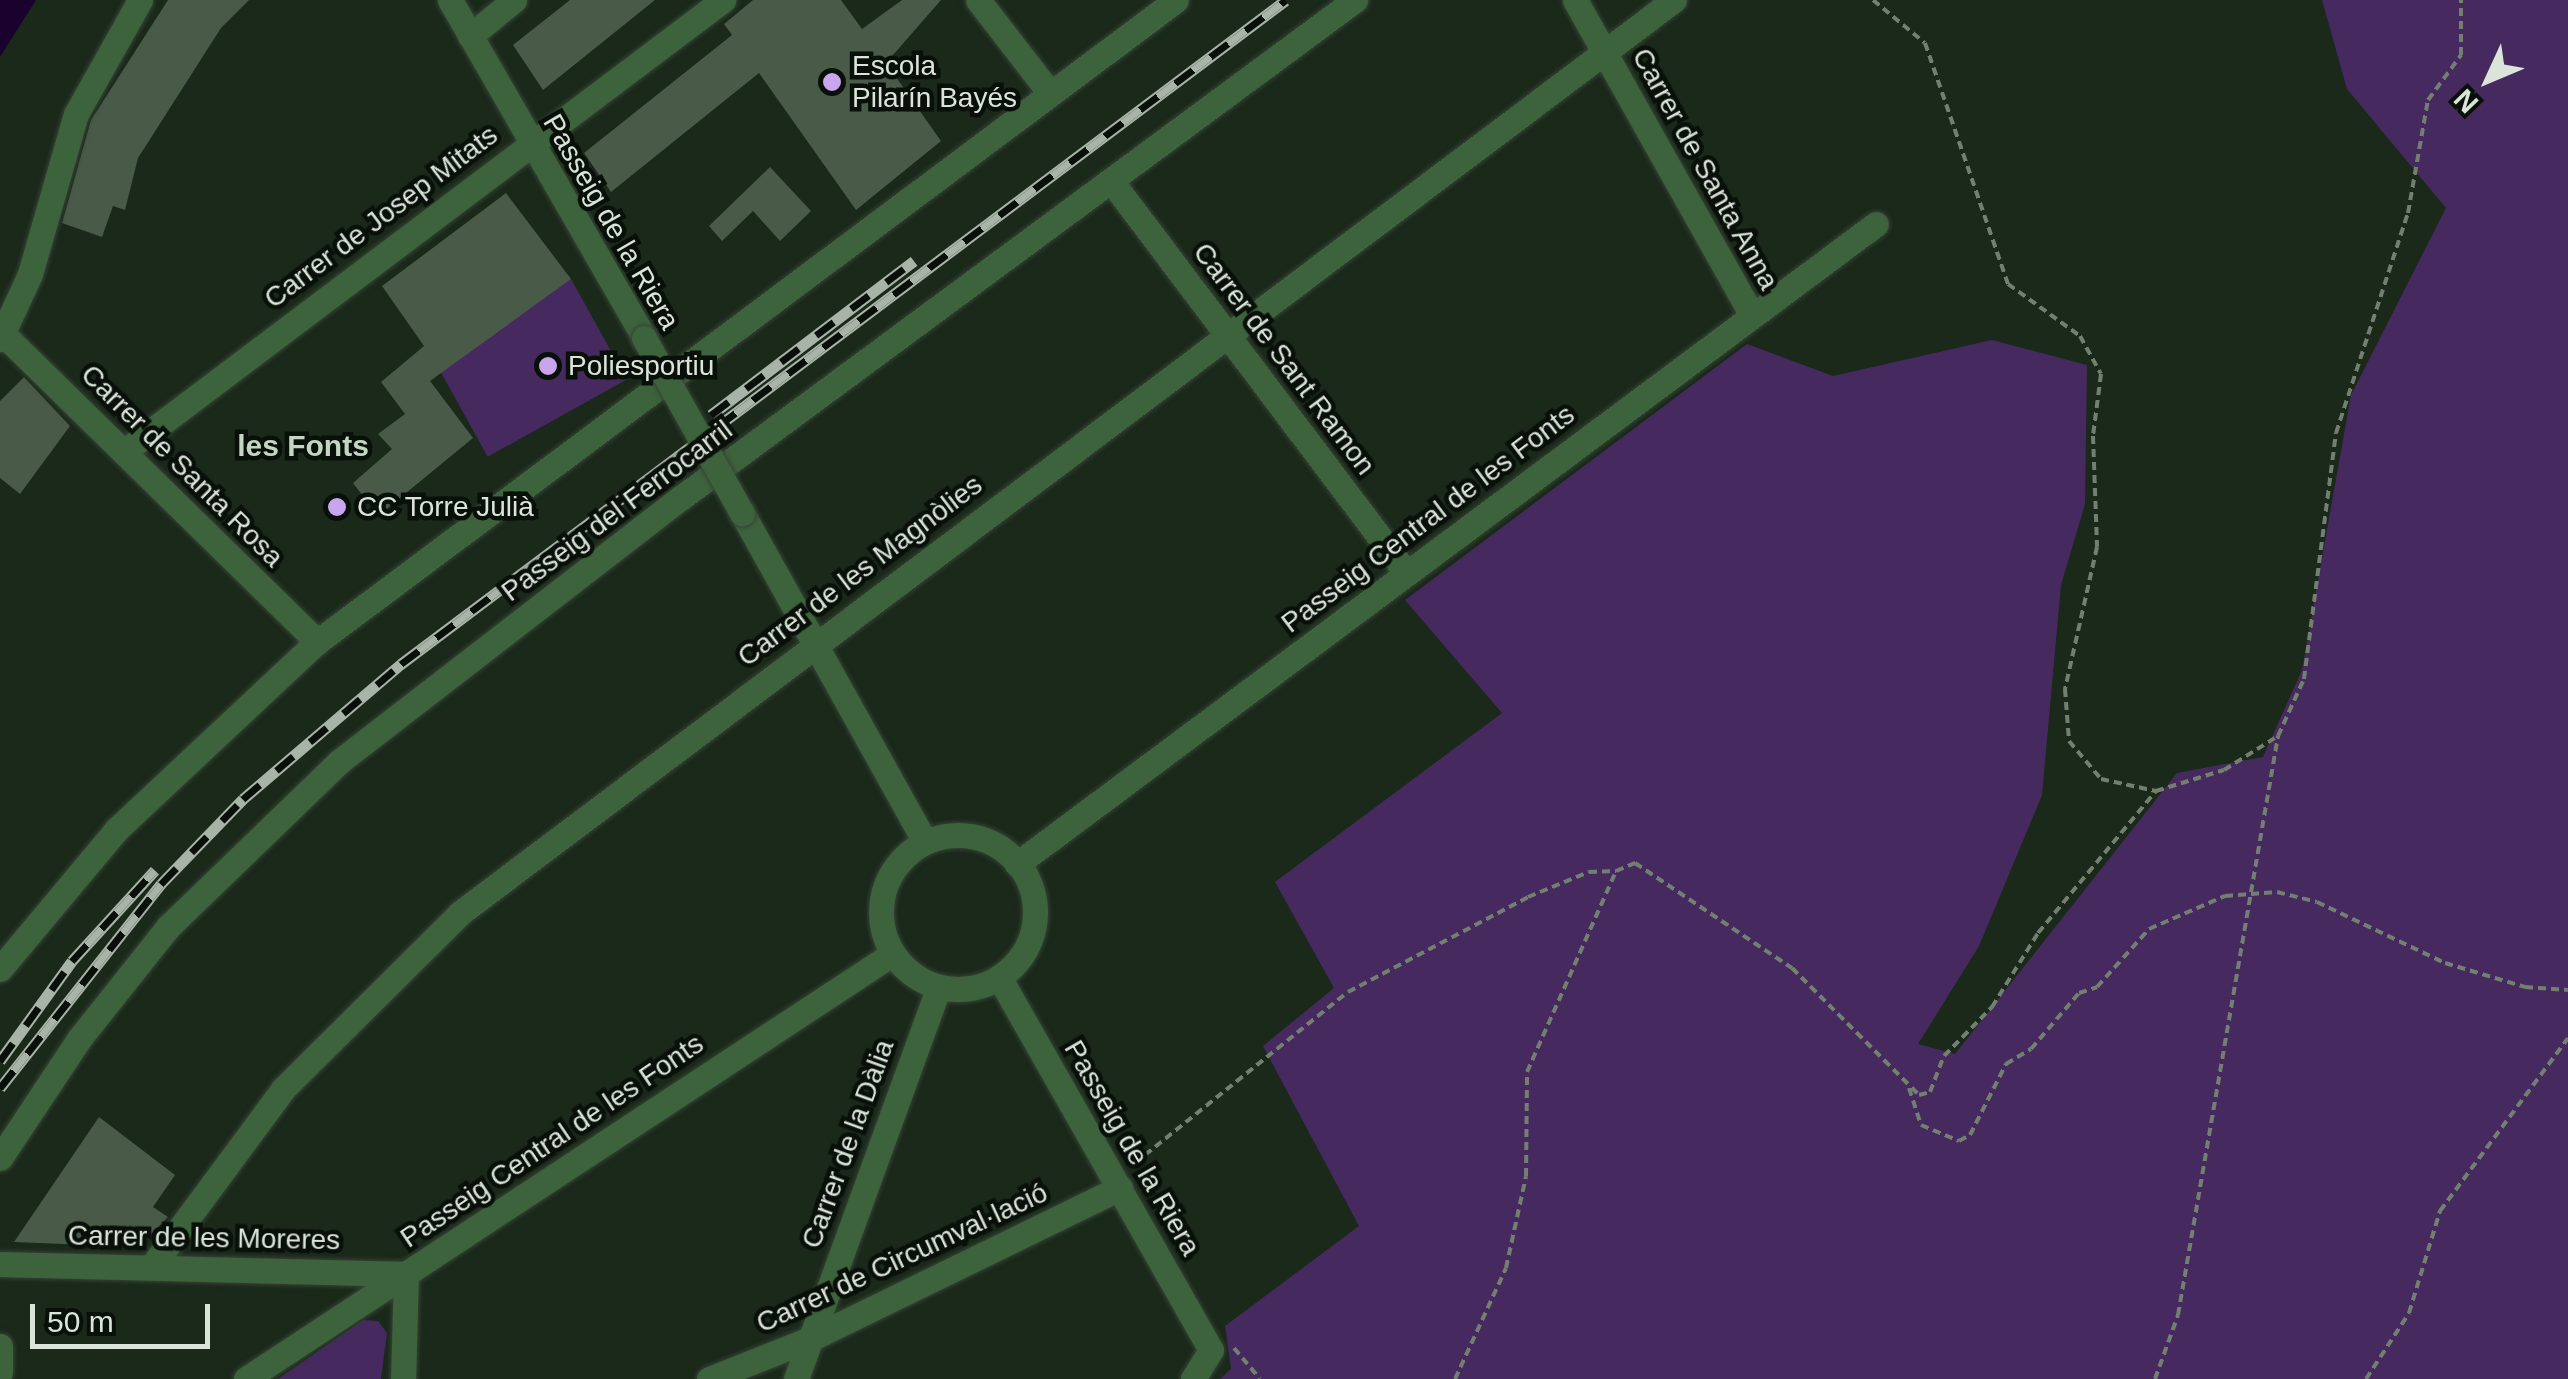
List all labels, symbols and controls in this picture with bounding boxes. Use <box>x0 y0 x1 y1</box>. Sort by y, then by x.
north arrow <box>2438 30 2538 130</box>
street label: Carrer de Santa Anna <box>1624 42 1786 296</box>
place label: Escola Pilarín Bayés <box>852 49 1017 115</box>
marker: Escola Pilarín Bayés <box>821 71 843 93</box>
text: N <box>2448 83 2484 119</box>
street label: Passeig de la Riera <box>536 108 686 336</box>
street label: Carrer de Josep Mitats <box>258 118 504 316</box>
street label: Carrer de Sant Ramon <box>1186 236 1382 482</box>
place label: Poliesportiu <box>568 349 714 383</box>
marker: Poliesportiu <box>537 355 559 377</box>
street label: Carrer de Santa Rosa <box>74 358 290 574</box>
street label: Passeig Central de les Fonts <box>1275 398 1581 640</box>
street label: Passeig del Ferrocarril <box>495 413 739 609</box>
district label: les Fonts <box>237 428 369 464</box>
street label: Carrer de les Magnòlies <box>731 468 989 674</box>
place label: CC Torre Julià <box>357 490 534 524</box>
marker: CC Torre Julià <box>326 496 348 518</box>
street label: Passeig Central de les Fonts <box>394 1027 710 1255</box>
street label: Passeig de la Riera <box>1057 1034 1207 1262</box>
street label: Carrer de la Dàlia <box>795 1035 901 1253</box>
street label: Carrer de Circumval·lació <box>751 1176 1053 1340</box>
street label: Carrer de les Moreres <box>68 1219 340 1257</box>
scale bar <box>35 1284 215 1346</box>
text: 50 m <box>47 1305 114 1338</box>

